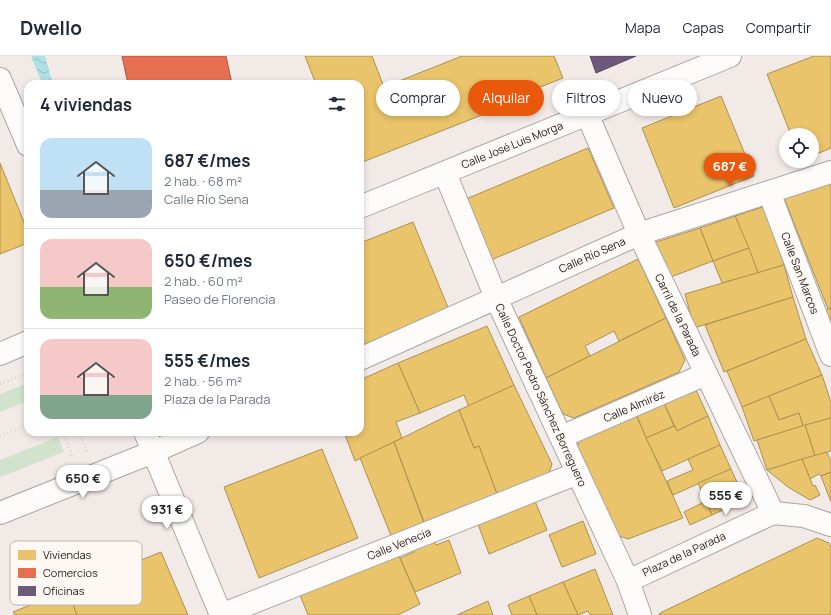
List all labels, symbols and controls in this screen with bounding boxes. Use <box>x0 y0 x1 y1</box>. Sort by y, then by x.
text: Dwello <box>20 15 82 41</box>
text: Mapa <box>625 18 661 37</box>
text: Capas <box>683 18 724 37</box>
text: Compartir <box>746 18 811 37</box>
chip: Comprar <box>376 80 460 116</box>
chip: Alquilar <box>468 80 544 116</box>
chip: Filtros <box>552 80 620 116</box>
chip: Nuevo <box>628 80 697 116</box>
text: 4 viviendas <box>40 93 132 116</box>
icon: filters <box>326 93 348 115</box>
street label: Calle José Luis Morga <box>459 117 565 172</box>
map controls <box>779 128 819 168</box>
button: locate <box>779 128 819 168</box>
text: 687 €/mes <box>164 149 250 172</box>
pin: 687 € <box>702 153 758 187</box>
icon: home <box>72 154 120 202</box>
text: 687 € <box>713 157 747 175</box>
text: 2 hab. · 68 m² <box>164 172 242 190</box>
text: Calle Río Sena <box>164 190 249 208</box>
street label: Calle San Marcos <box>778 230 823 316</box>
street label: Calle Río Sena <box>556 233 628 276</box>
text: 650 €/mes <box>164 249 252 272</box>
icon: home <box>72 255 120 303</box>
street label: Carril de la Parada <box>652 271 705 359</box>
text: 2 hab. · 60 m² <box>164 272 243 290</box>
text: Paseo de Florencia <box>164 290 276 308</box>
street label: Calle Doctor Pedro Sánchez Borreguero <box>492 301 591 489</box>
text: 555 €/mes <box>164 349 250 372</box>
icon: home <box>72 355 120 403</box>
text: 2 hab. · 56 m² <box>164 372 242 390</box>
street label: Calle Almiréz <box>601 386 667 425</box>
text: Plaza de la Parada <box>164 390 271 408</box>
pin: 650 € <box>55 465 111 499</box>
text: 650 € <box>65 469 101 487</box>
pin: 555 € <box>698 482 754 516</box>
text: 555 € <box>709 486 743 504</box>
pin: 931 € <box>139 496 195 530</box>
text: 931 € <box>151 500 183 518</box>
street label: Calle Venecia <box>365 524 433 563</box>
street label: Plaza de la Parada <box>640 528 728 579</box>
legend <box>10 541 142 605</box>
text: Viviendas <box>43 547 92 562</box>
text: Comercios <box>43 565 98 580</box>
text: Oficinas <box>43 583 85 598</box>

